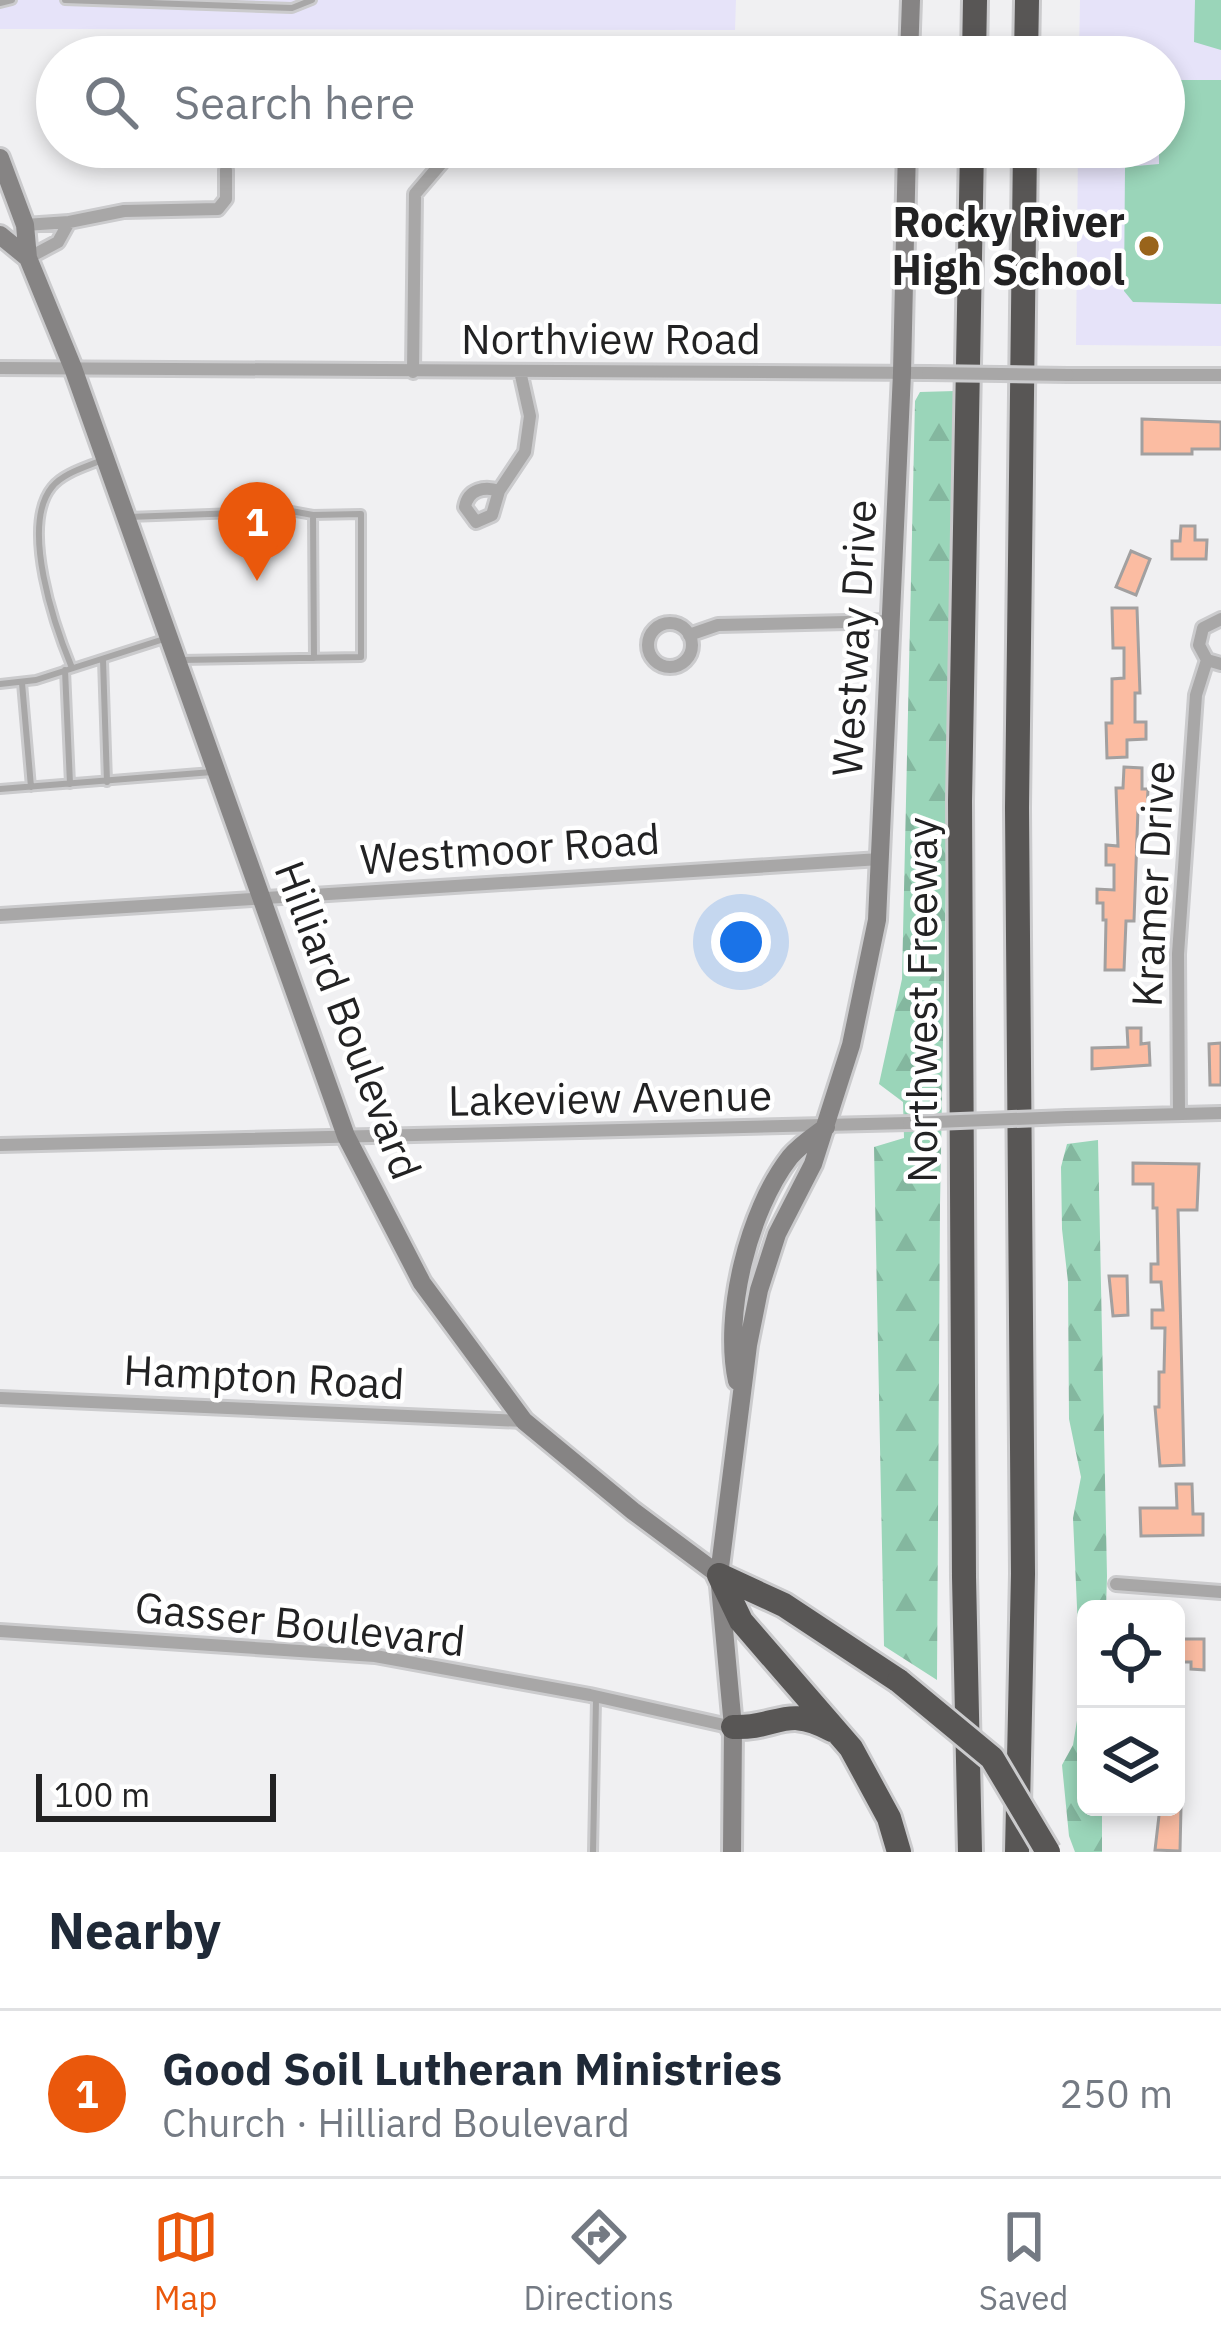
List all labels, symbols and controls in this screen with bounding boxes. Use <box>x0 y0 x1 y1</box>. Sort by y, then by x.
search box <box>36 36 1185 168</box>
icon: search <box>78 69 144 135</box>
text: Search here <box>174 73 415 131</box>
place label: Rocky River High School <box>891 194 1125 297</box>
marker: Rocky River High School <box>1136 233 1162 259</box>
street label: Northview Road <box>461 311 761 366</box>
pin: 1 <box>218 482 296 581</box>
street label: Westway Drive <box>819 498 888 778</box>
street label: Kramer Drive <box>1119 759 1186 1008</box>
street label: Westmoor Road <box>358 811 662 886</box>
street label: Northwest Freeway <box>894 817 949 1183</box>
street label: Hilliard Boulevard <box>263 853 434 1187</box>
your location <box>711 912 771 972</box>
street label: Lakeview Avenue <box>448 1067 772 1128</box>
street label: Hampton Road <box>122 1342 406 1411</box>
street label: Gasser Boulevard <box>132 1579 468 1668</box>
map controls <box>1077 1600 1185 1816</box>
button: locate <box>1077 1600 1185 1708</box>
button: layers <box>1077 1708 1185 1816</box>
scale bar <box>36 1768 276 1821</box>
text: 100 m <box>54 1773 150 1816</box>
text: Nearby <box>48 1897 221 1963</box>
text: Good Soil Lutheran Ministries <box>162 2039 782 2097</box>
text: 1 <box>75 2068 99 2119</box>
text: 250 m <box>1060 2068 1173 2119</box>
text: Church · Hilliard Boulevard <box>162 2097 630 2148</box>
tab: Map <box>153 2204 219 2319</box>
tab: Directions <box>524 2204 674 2319</box>
tab: Saved <box>979 2204 1068 2319</box>

